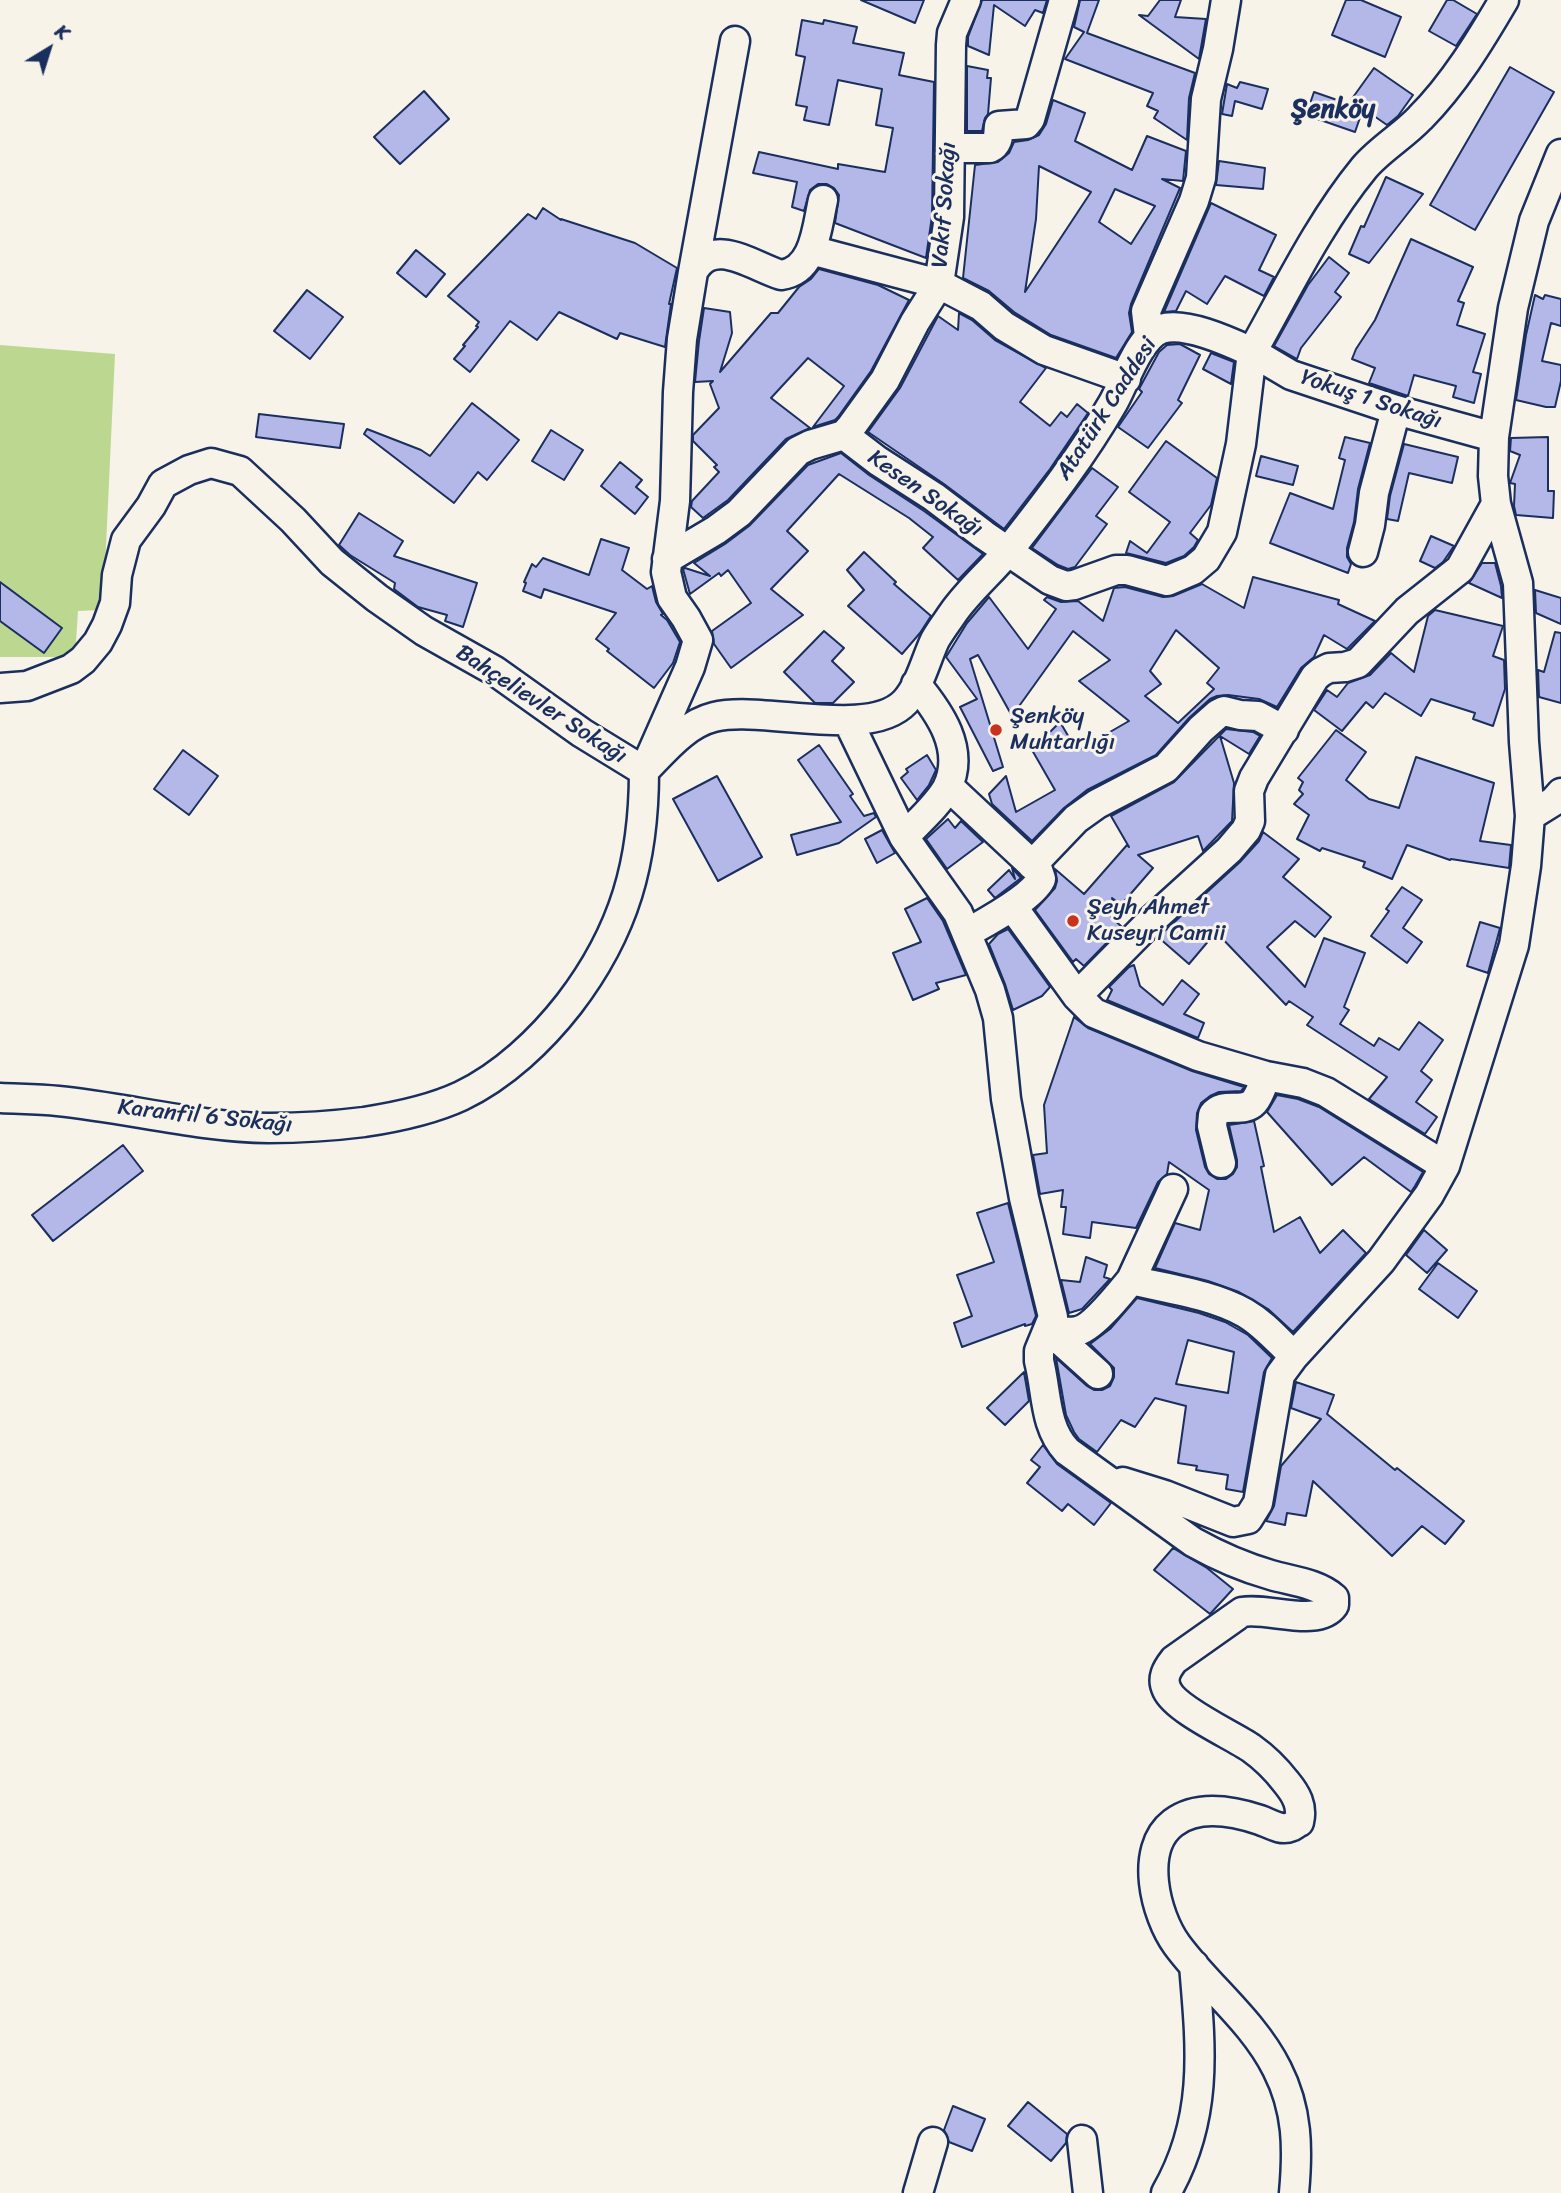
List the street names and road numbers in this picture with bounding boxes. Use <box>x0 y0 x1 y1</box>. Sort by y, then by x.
street label: Vakıf Sokağı <box>927 141 963 269</box>
street label: Atatürk Caddesi <box>1051 333 1163 485</box>
street label: Yokuş 1 Sokağı <box>1297 364 1445 436</box>
street label: Kesen Sokağı <box>862 444 988 544</box>
street label: Bahçelievler Sokağı <box>450 639 632 771</box>
street label: Karanfil 6 Sokağı <box>116 1094 294 1140</box>

